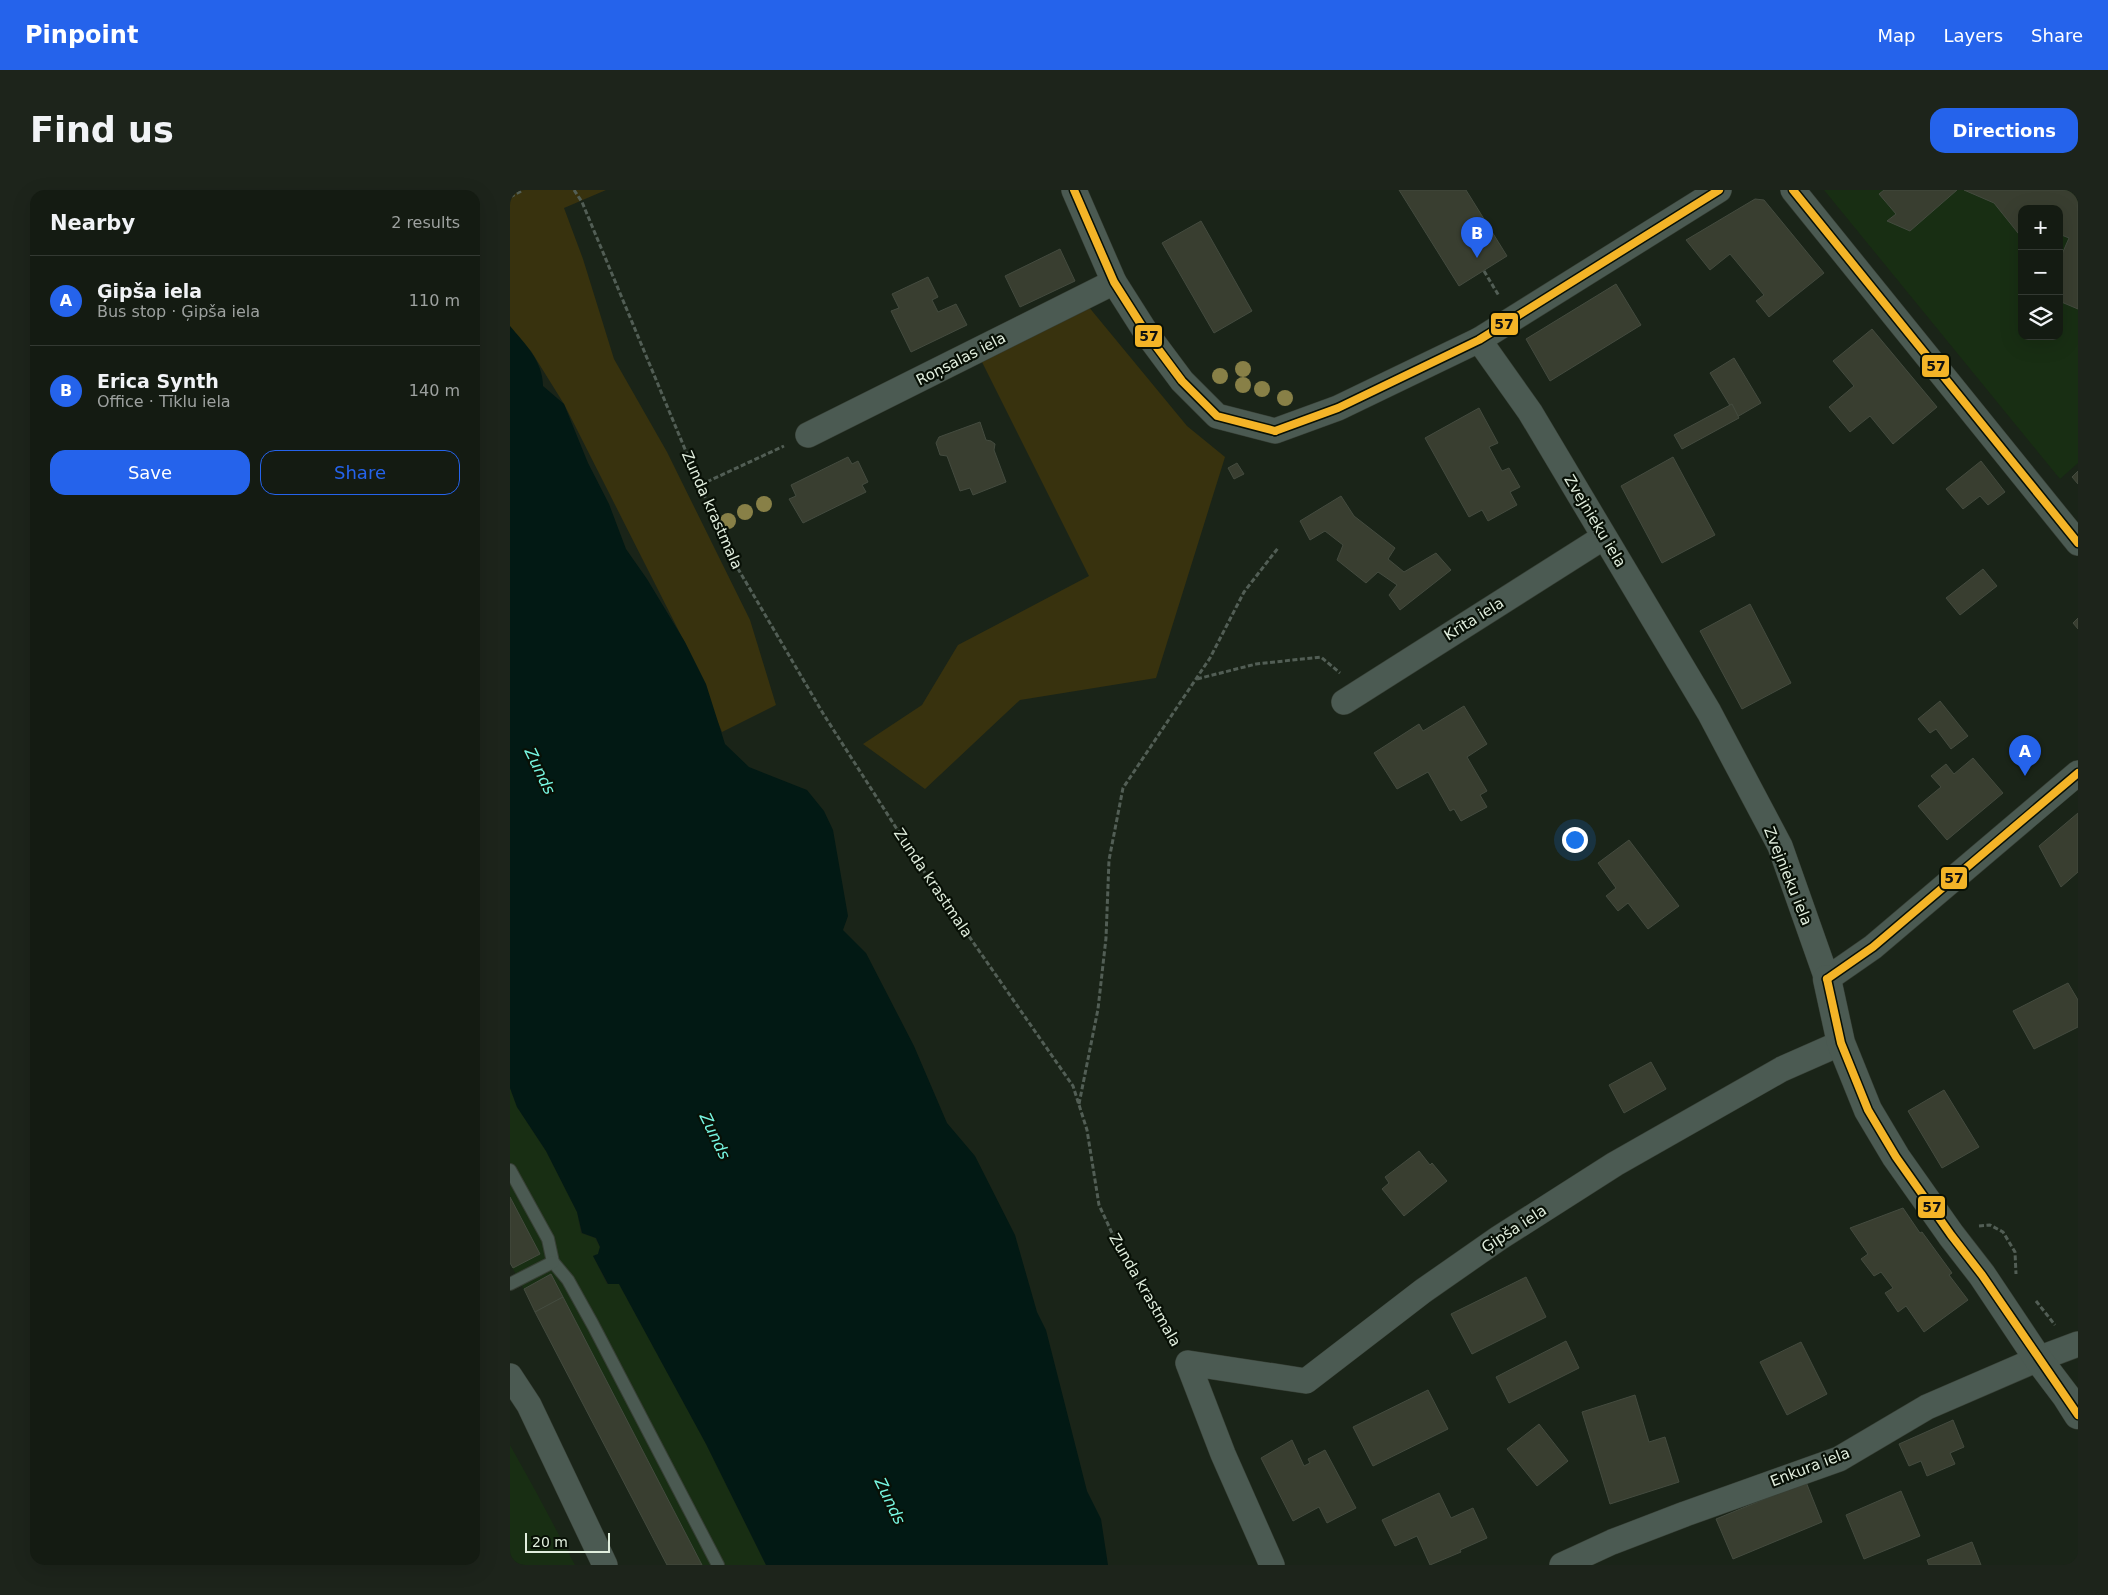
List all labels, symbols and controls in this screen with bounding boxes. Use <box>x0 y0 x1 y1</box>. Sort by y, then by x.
text: Pinpoint <box>25 21 138 49</box>
text: Map <box>1877 25 1915 46</box>
text: Layers <box>1943 25 2003 46</box>
text: Share <box>2031 25 2083 46</box>
button: Directions <box>1930 108 2078 153</box>
text: Find us <box>30 110 174 150</box>
map controls <box>2018 205 2063 340</box>
button: + <box>2018 205 2063 250</box>
text: Nearby <box>50 211 135 235</box>
text: 2 results <box>391 213 460 232</box>
pin: B <box>1461 217 1493 258</box>
button: − <box>2018 250 2063 295</box>
text: Ģipša iela <box>97 280 202 302</box>
text: A <box>60 291 72 310</box>
text: 110 m <box>409 291 460 310</box>
button: layers <box>2018 295 2063 340</box>
text: Bus stop · Ģipša iela <box>97 302 260 321</box>
line badge: 57 <box>1490 312 1519 336</box>
text: 57 <box>1494 316 1514 332</box>
line badge: 57 <box>1134 324 1163 348</box>
text: 57 <box>1139 328 1159 344</box>
street label: Roņsalas iela <box>913 329 1009 389</box>
line badge: 57 <box>1921 354 1950 378</box>
text: 57 <box>1926 358 1946 374</box>
text: Erica Synth <box>97 370 219 392</box>
text: B <box>60 381 72 400</box>
text: 140 m <box>409 381 460 400</box>
text: Office · Tīklu iela <box>97 392 231 411</box>
street label: Zunda krastmala <box>678 448 746 572</box>
button: Save <box>50 450 250 495</box>
button: Share <box>260 450 460 495</box>
street label: Zvejnieku iela <box>1560 471 1630 571</box>
street label: Krīta iela <box>1441 594 1507 644</box>
pin: A <box>2009 735 2041 776</box>
water label: Zunds <box>520 744 559 798</box>
street label: Zvejnieku iela <box>1760 824 1816 928</box>
street label: Zunda krastmala <box>890 825 976 941</box>
your location <box>1562 827 1588 853</box>
line badge: 57 <box>1940 866 1968 890</box>
text: 57 <box>1944 870 1964 886</box>
water label: Zunds <box>695 1109 734 1163</box>
line badge: 57 <box>1917 1195 1946 1219</box>
text: 57 <box>1922 1199 1942 1215</box>
street label: Ģipša iela <box>1478 1201 1550 1257</box>
street label: Zunda krastmala <box>1105 1230 1185 1350</box>
street label: Enkura iela <box>1768 1444 1852 1490</box>
water label: Zunds <box>870 1474 909 1528</box>
scale bar <box>525 1530 610 1553</box>
text: 20 m <box>532 1534 568 1550</box>

